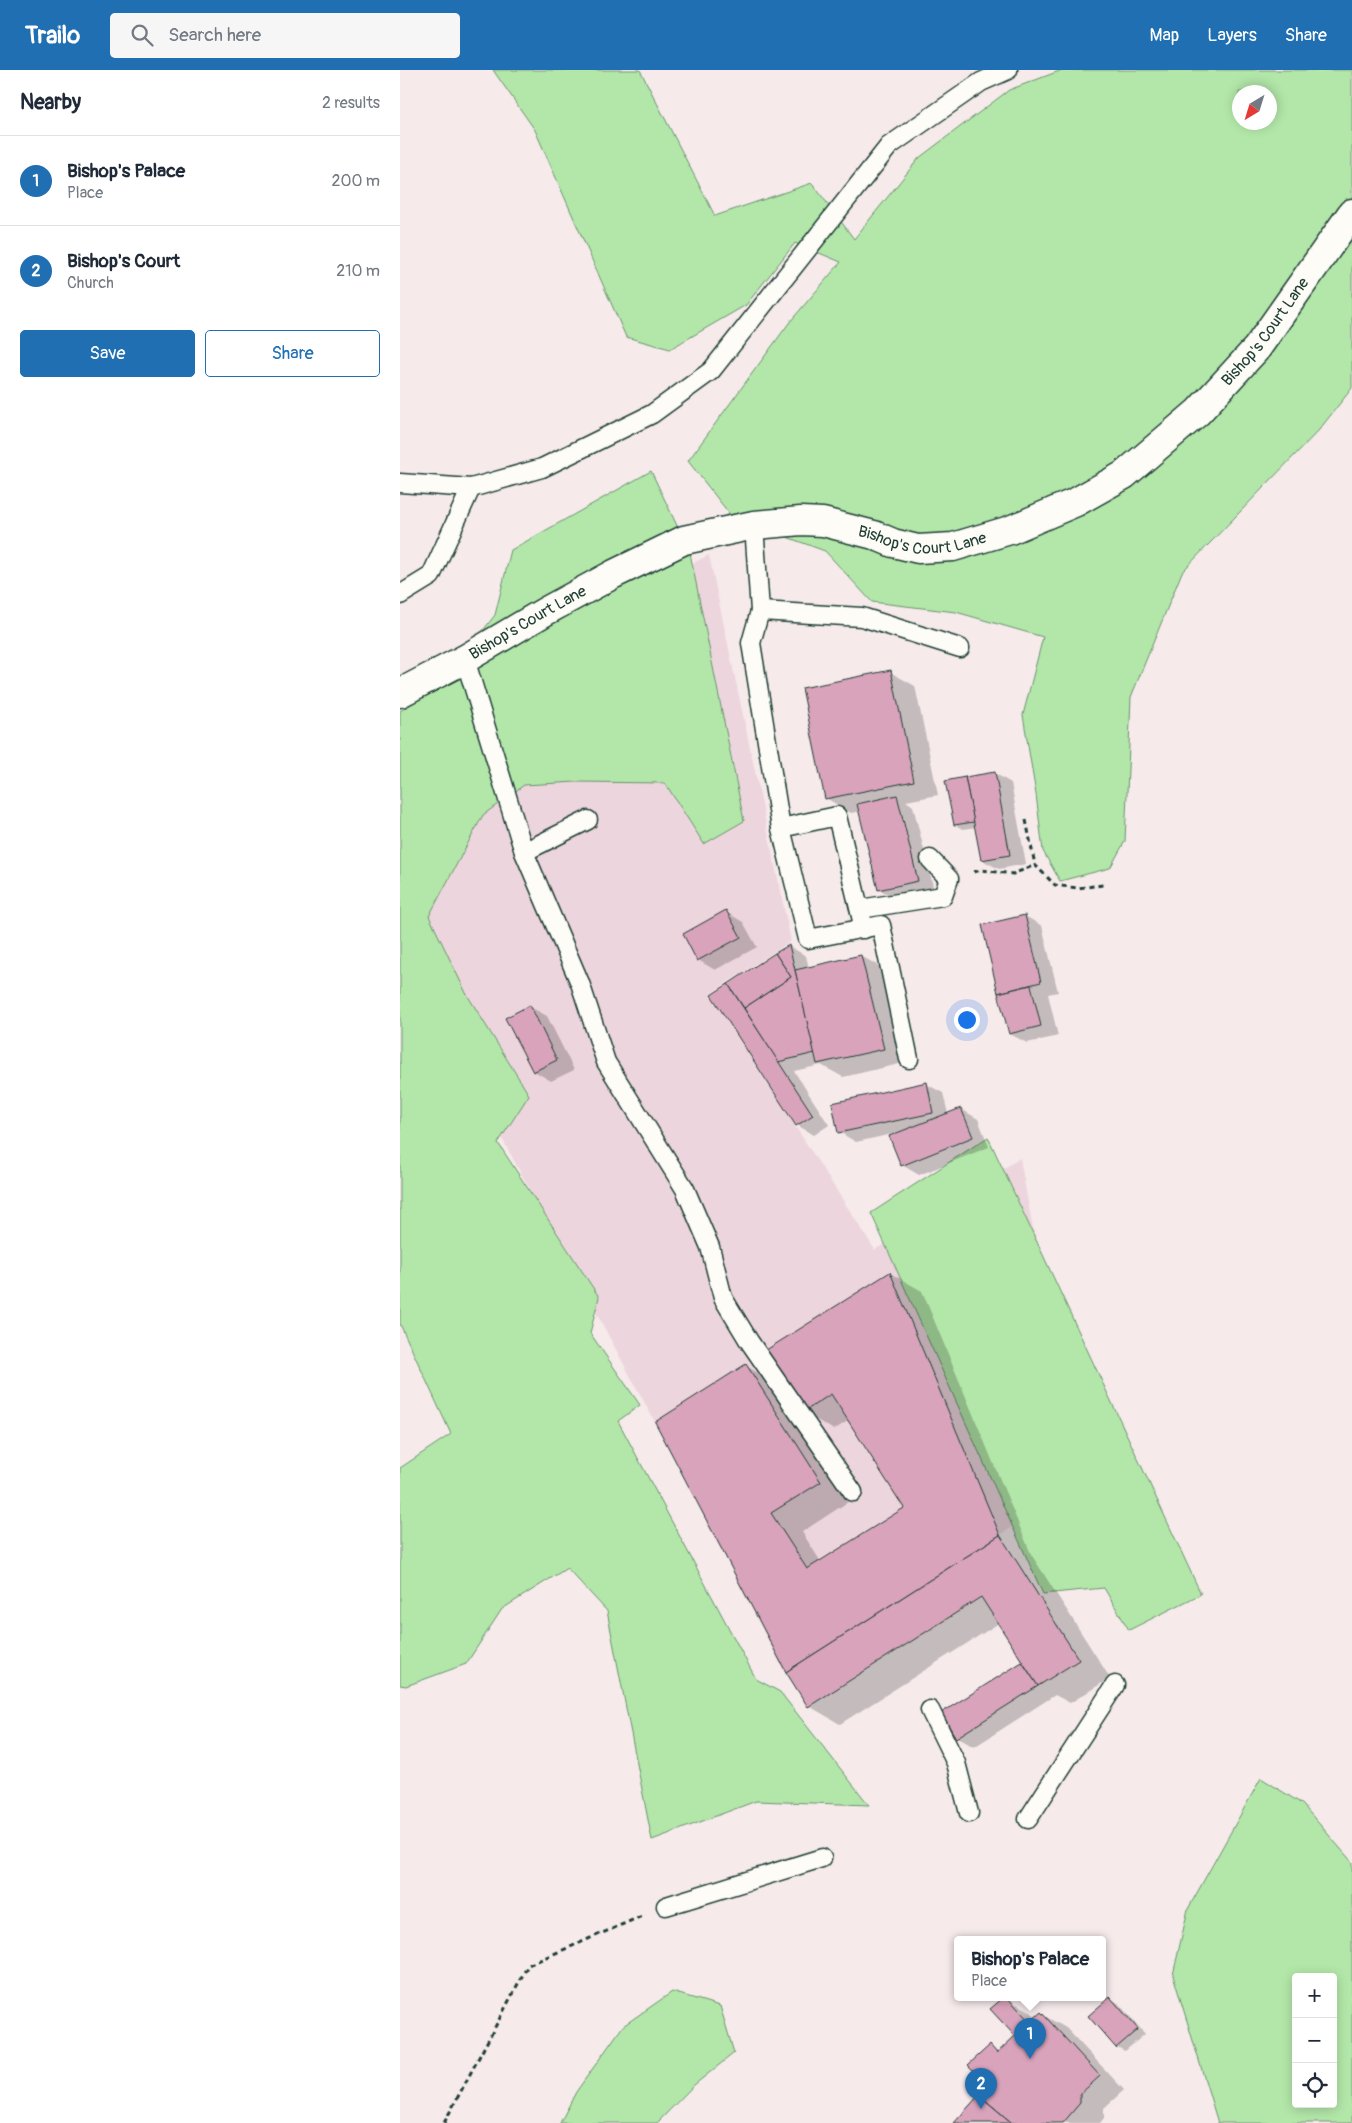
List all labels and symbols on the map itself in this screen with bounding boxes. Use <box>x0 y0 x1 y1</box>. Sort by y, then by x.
north arrow <box>1232 85 1277 130</box>
street label: Bishop's Court Lane <box>1217 274 1314 390</box>
street label: Bishop's Court Lane <box>856 521 989 560</box>
street label: Bishop's Court Lane <box>466 581 590 664</box>
your location <box>954 1007 980 1033</box>
pin: 1 <box>1014 2018 1046 2059</box>
pin: 2 <box>965 2068 997 2109</box>

